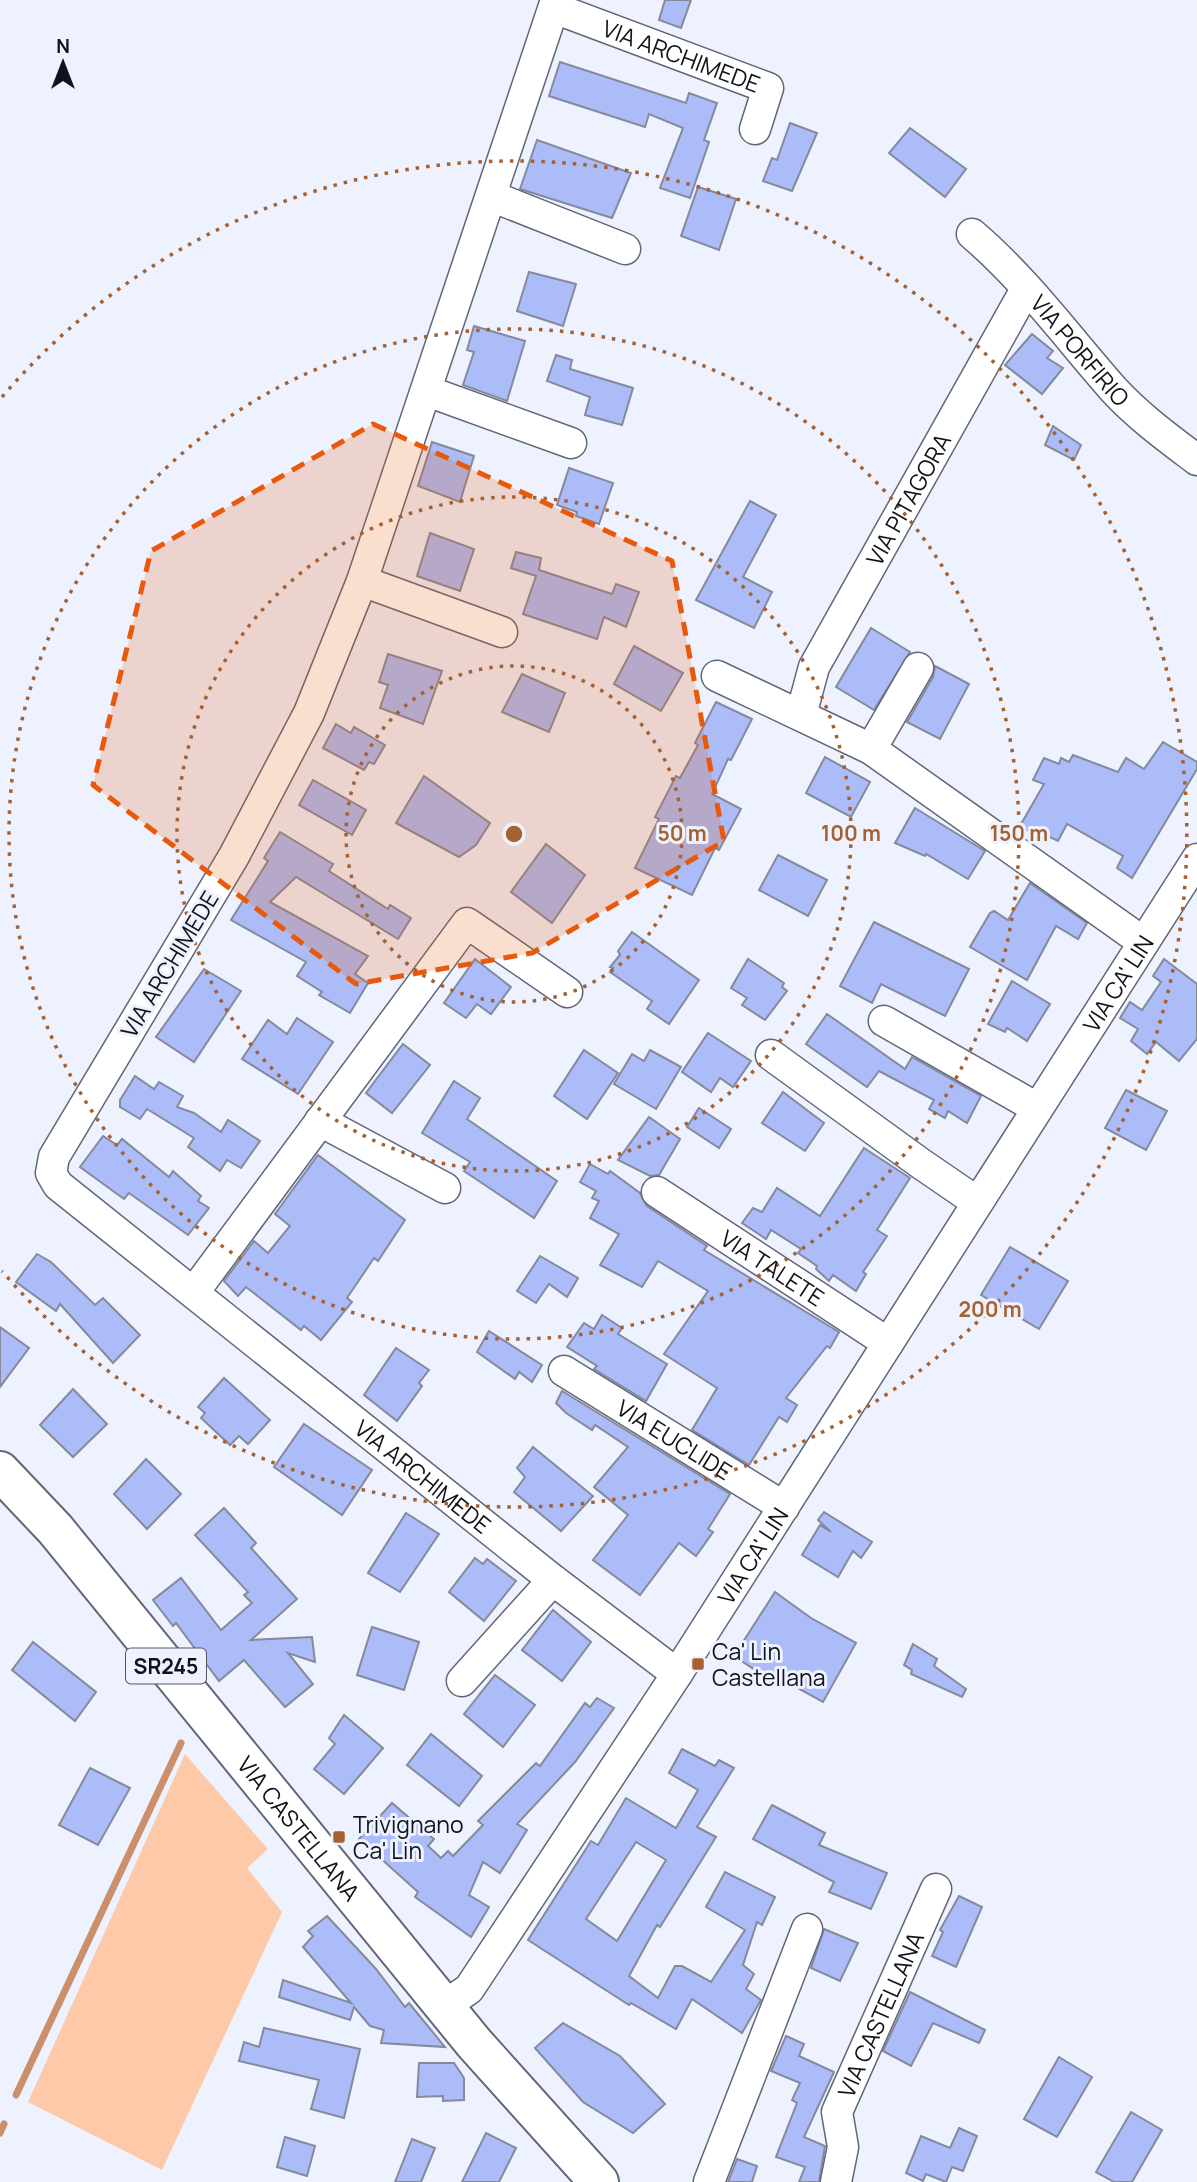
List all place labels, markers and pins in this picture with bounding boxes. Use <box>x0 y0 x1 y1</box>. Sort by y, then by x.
centre of rings <box>502 822 526 846</box>
place label: Ca' Lin Castellana <box>712 1635 825 1693</box>
marker: Ca' Lin Castellana <box>690 1656 706 1672</box>
place label: Trivignano Ca' Lin <box>353 1808 464 1866</box>
marker: Trivignano Ca' Lin <box>331 1829 347 1845</box>

